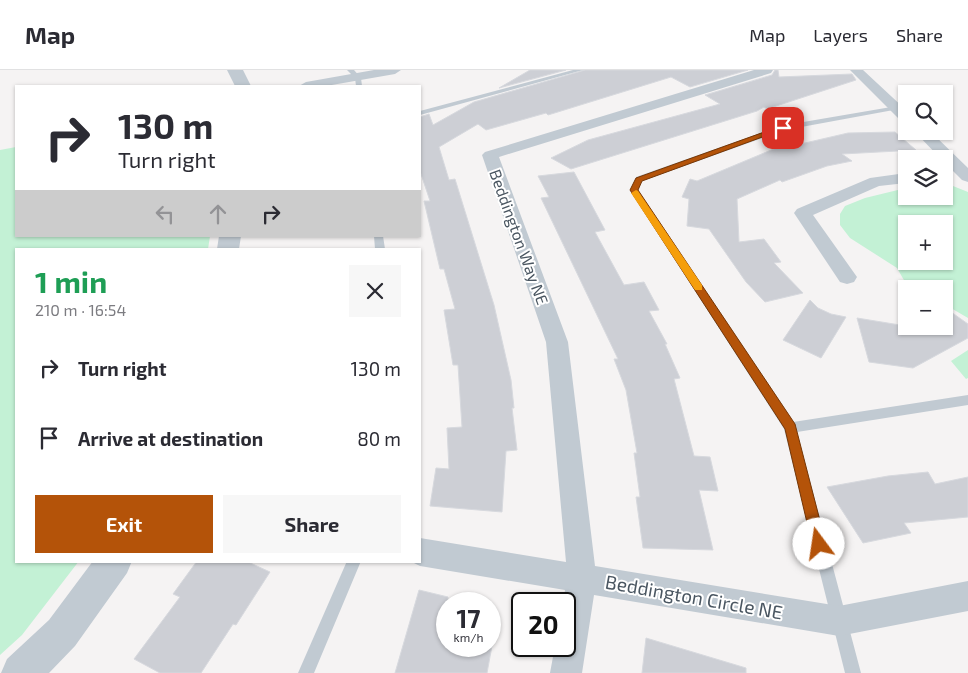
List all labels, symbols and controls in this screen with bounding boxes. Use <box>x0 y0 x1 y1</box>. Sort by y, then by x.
text: Map <box>25 20 75 49</box>
text: Map <box>749 24 785 46</box>
text: Layers <box>813 24 868 46</box>
text: Share <box>896 24 943 46</box>
map controls <box>898 85 953 335</box>
button: search <box>898 85 953 140</box>
text: 130 m <box>118 104 213 146</box>
icon: right <box>35 105 100 170</box>
pin <box>762 107 804 149</box>
icon: arrive <box>769 114 797 142</box>
text: Turn right <box>118 146 216 172</box>
button: layers <box>898 150 953 205</box>
street label: Beddington Way NE <box>486 167 553 307</box>
icon: left <box>151 200 179 228</box>
icon: ahead <box>204 200 232 228</box>
icon: right <box>257 200 285 228</box>
button: + <box>898 215 953 270</box>
text: 1 min <box>35 263 107 299</box>
button: close <box>349 265 401 317</box>
button: − <box>898 280 953 335</box>
text: 210 m · 16:54 <box>35 300 126 319</box>
icon: right <box>35 354 63 382</box>
text: Turn right <box>78 357 166 380</box>
text: 130 m <box>351 357 401 380</box>
icon: arrive <box>35 424 63 452</box>
text: Arrive at destination <box>78 427 263 450</box>
text: 80 m <box>357 427 401 450</box>
button: Exit <box>35 495 213 553</box>
button: Share <box>223 495 401 553</box>
position arrow <box>792 517 844 569</box>
street label: Beddington Circle NE <box>604 570 785 623</box>
speed limit sign: 20 <box>511 592 576 657</box>
text: 17 <box>456 603 481 633</box>
text: km/h <box>454 630 483 644</box>

